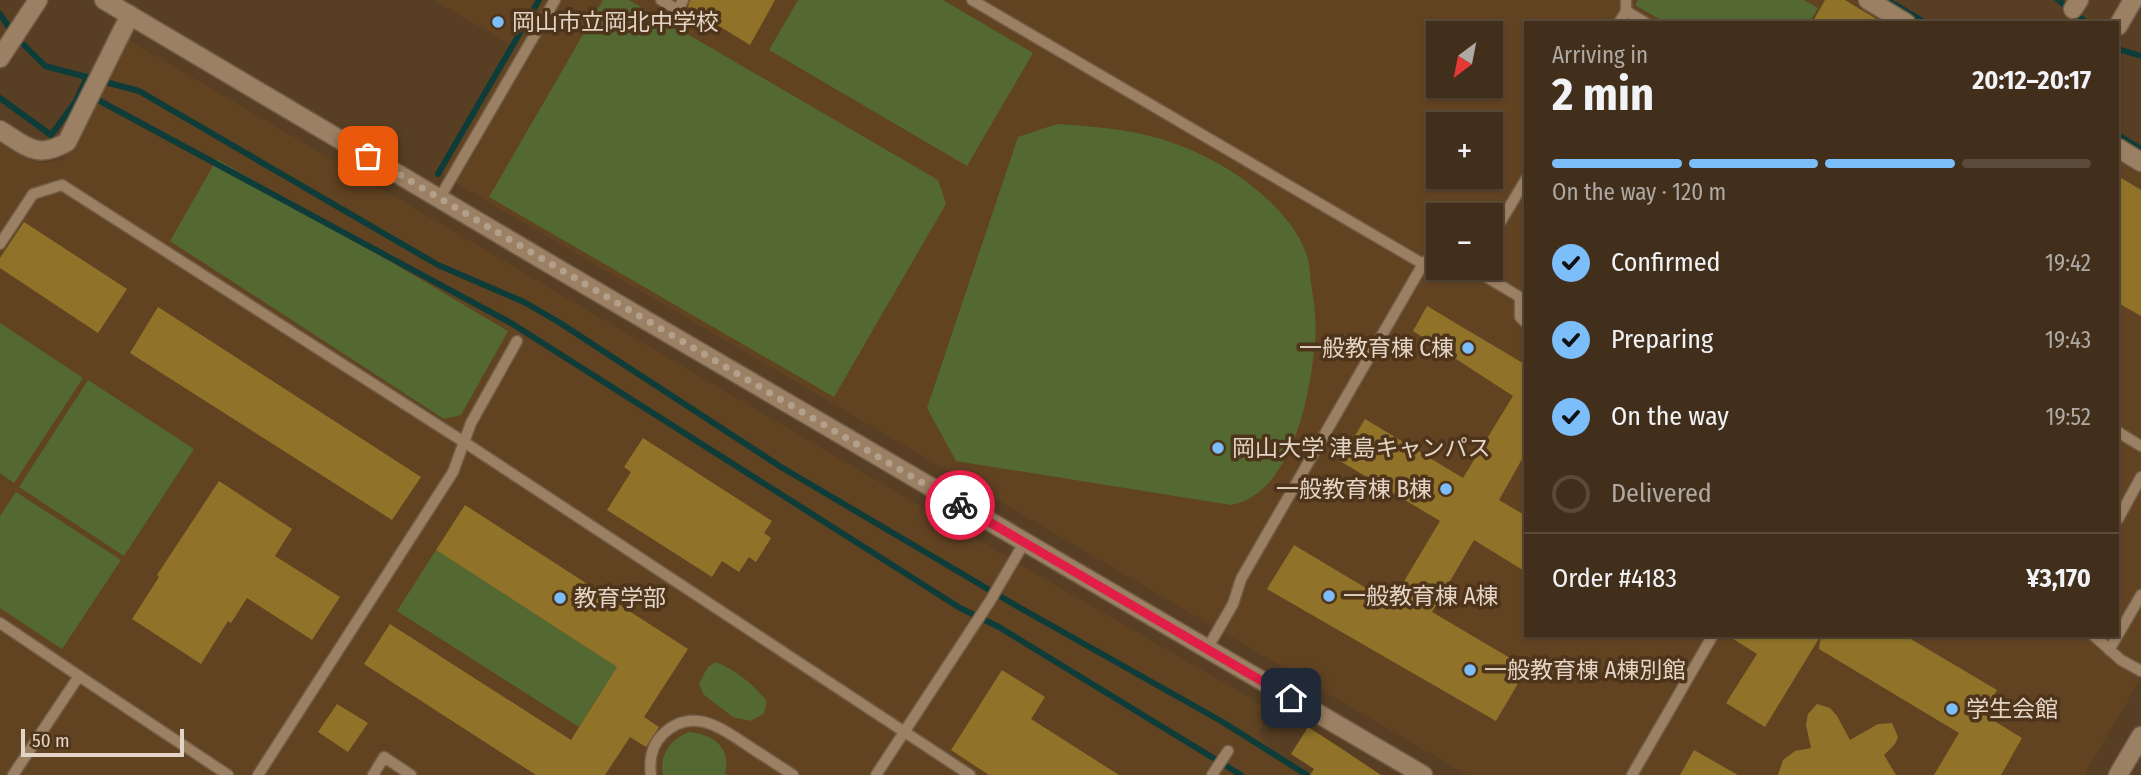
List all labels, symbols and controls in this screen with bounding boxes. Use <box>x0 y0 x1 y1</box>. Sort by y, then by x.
place label: 岡山市立岡北中学校 <box>512 8 719 36</box>
marker: 岡山市立岡北中学校 <box>490 14 506 30</box>
north arrow <box>1426 21 1503 98</box>
map controls <box>1426 21 1503 280</box>
text: Arriving in <box>1552 41 1648 69</box>
text: 20:12–20:17 <box>1972 65 2091 96</box>
text: 2 min <box>1552 67 1654 122</box>
button: + <box>1426 112 1503 189</box>
pin <box>338 126 398 186</box>
icon: bag <box>349 137 387 175</box>
text: On the way · 120 m <box>1552 178 1726 206</box>
button: − <box>1426 203 1503 280</box>
icon: check <box>1552 244 1590 282</box>
text: Confirmed <box>1611 247 1721 278</box>
text: 19:42 <box>2045 249 2091 277</box>
icon: check <box>1552 321 1590 359</box>
text: Preparing <box>1611 324 1713 355</box>
text: 19:43 <box>2045 326 2091 354</box>
place label: 一般教育棟 C棟 <box>1299 334 1454 362</box>
marker: 一般教育棟 C棟 <box>1460 340 1476 356</box>
icon: check <box>1552 398 1590 436</box>
text: On the way <box>1611 401 1729 432</box>
text: 19:52 <box>2045 403 2091 431</box>
place label: 岡山大学 津島キャンパス <box>1232 434 1490 462</box>
marker: 岡山大学 津島キャンパス <box>1210 440 1226 456</box>
courier <box>925 470 995 540</box>
place label: 一般教育棟 B棟 <box>1276 475 1432 503</box>
text: Delivered <box>1611 478 1712 509</box>
marker: 一般教育棟 B棟 <box>1438 481 1454 497</box>
icon: bike <box>941 486 979 524</box>
text: Order #4183 <box>1552 563 1677 594</box>
text: ¥3,170 <box>2026 563 2091 594</box>
place label: 一般教育棟 A棟 <box>1343 582 1499 610</box>
place label: 教育学部 <box>574 584 666 612</box>
marker: 一般教育棟 A棟 <box>1321 588 1337 604</box>
marker: 教育学部 <box>552 590 568 606</box>
place label: 一般教育棟 A棟別館 <box>1484 656 1686 684</box>
marker: 一般教育棟 A棟別館 <box>1462 662 1478 678</box>
pin <box>1261 668 1321 728</box>
icon: home <box>1272 679 1310 717</box>
place label: 学生会館 <box>1966 695 2058 723</box>
marker: 学生会館 <box>1944 701 1960 717</box>
scale bar <box>21 726 184 758</box>
text: 50 m <box>32 729 70 752</box>

